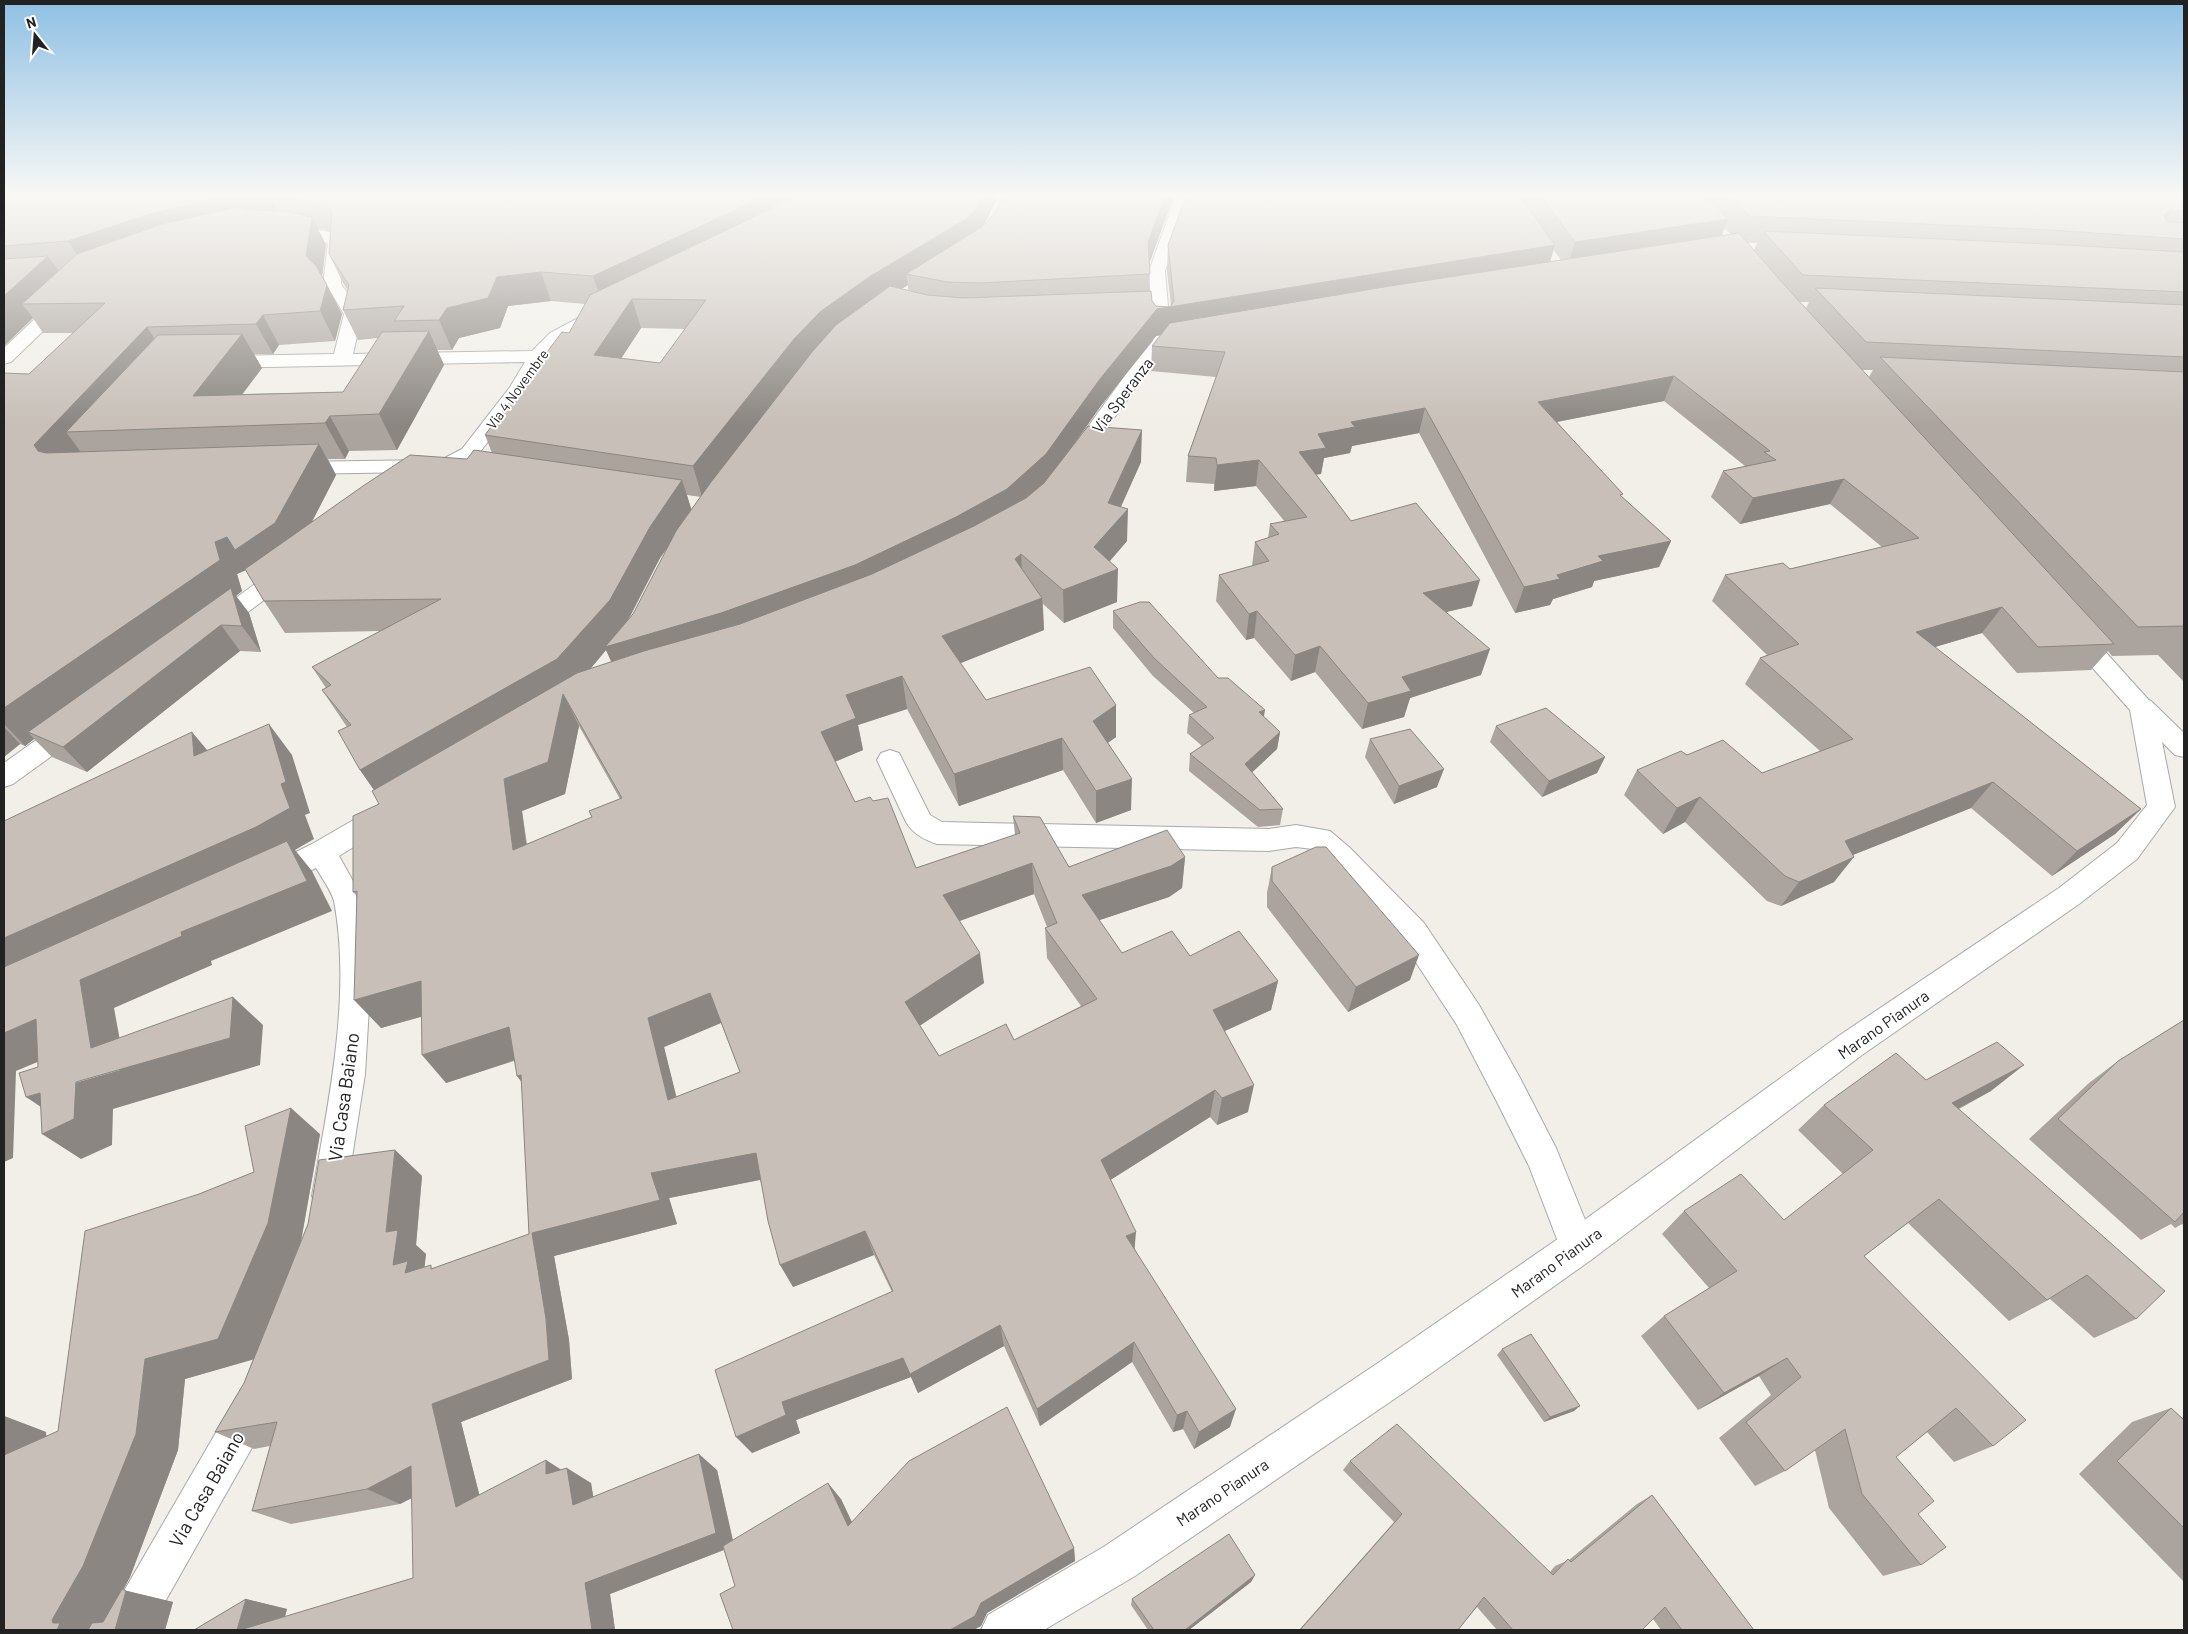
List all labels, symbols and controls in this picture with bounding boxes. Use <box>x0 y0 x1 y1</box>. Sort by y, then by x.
north arrow <box>10 10 60 60</box>
text: N <box>24 13 38 32</box>
street label: Via 4 Novembre <box>482 346 552 432</box>
street label: Via Speranza <box>1088 354 1156 436</box>
street label: Marano Pianura <box>1834 986 1932 1062</box>
street label: Via Casa Baiano <box>323 1031 363 1163</box>
street label: Marano Pianura <box>1507 1223 1605 1301</box>
street label: Via Casa Baiano <box>164 1427 248 1551</box>
street label: Marano Pianura <box>1172 1454 1272 1530</box>

